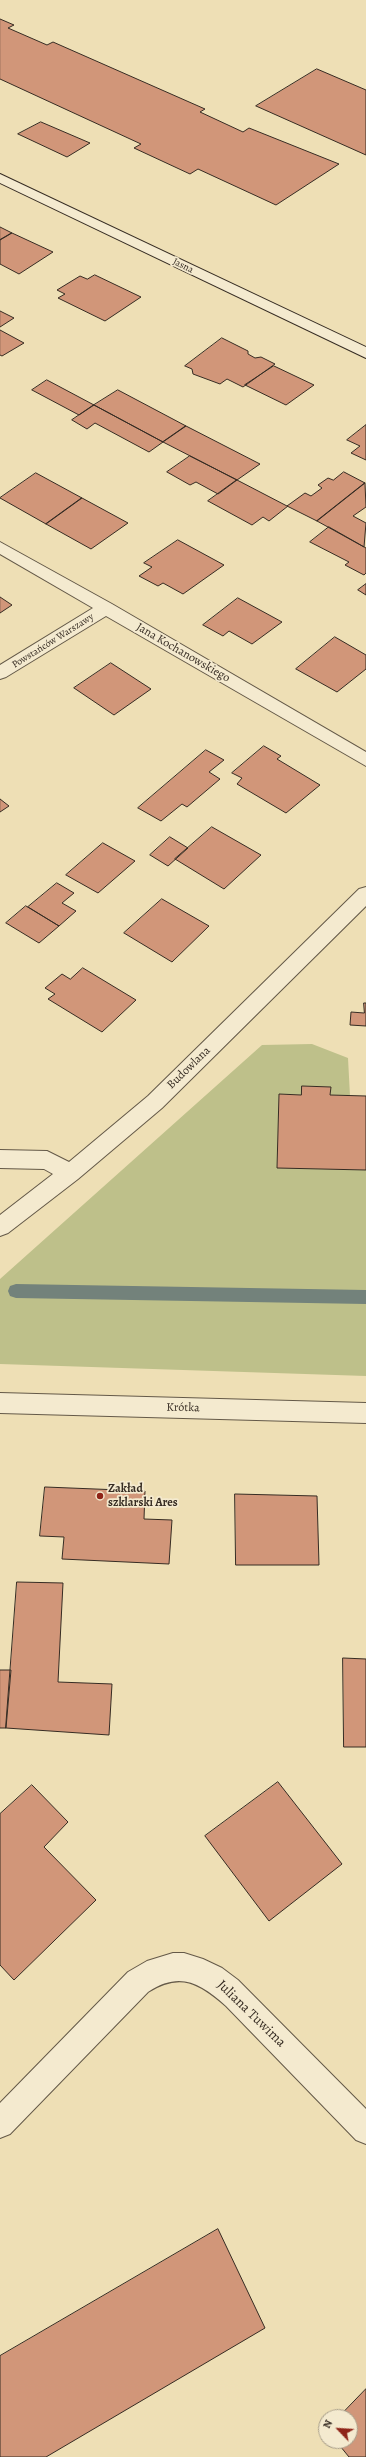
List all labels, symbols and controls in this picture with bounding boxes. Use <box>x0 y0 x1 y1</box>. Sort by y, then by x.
street label: Jasna <box>171 256 195 276</box>
street label: Powstańców Warszawy <box>10 611 96 671</box>
street label: Jana Kochanowskiego <box>133 620 233 686</box>
street label: Budowlana <box>164 1044 214 1092</box>
street label: Krótka <box>166 1401 200 1415</box>
place label: Zakład szklarski Ares <box>108 1482 178 1510</box>
marker: Zakład szklarski Ares <box>95 1491 105 1501</box>
street label: Juliana Tuwima <box>213 1977 289 2051</box>
north arrow <box>318 2409 358 2449</box>
text: N <box>319 2417 336 2431</box>

